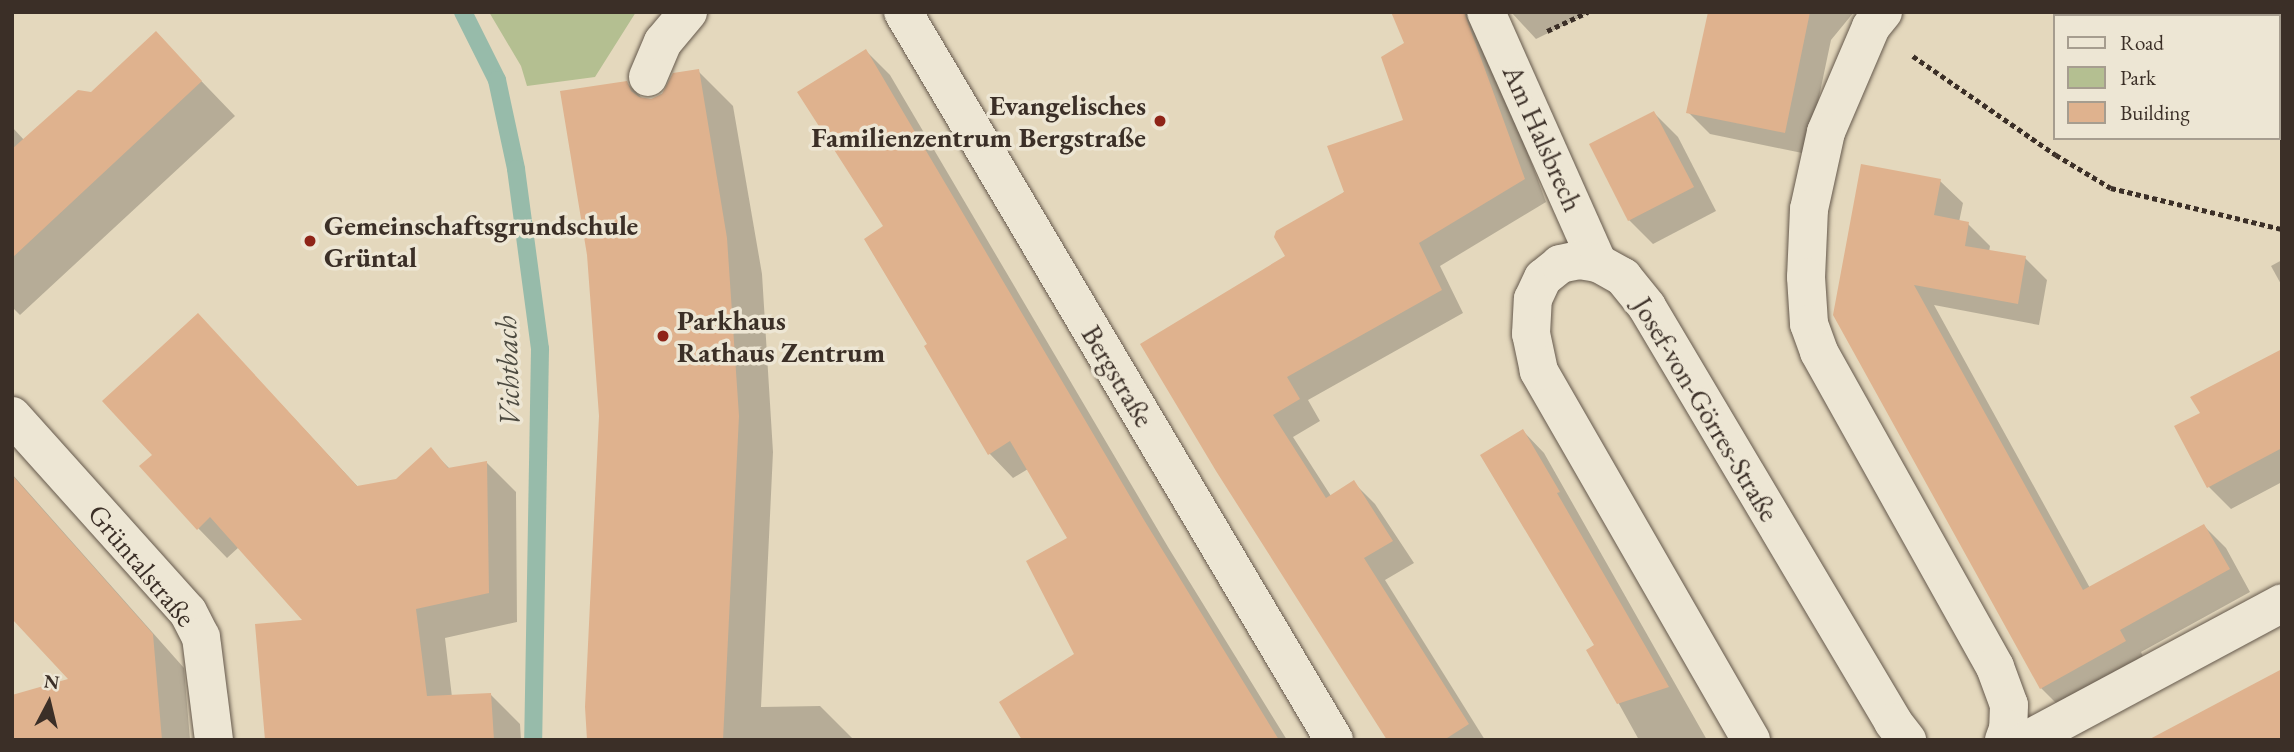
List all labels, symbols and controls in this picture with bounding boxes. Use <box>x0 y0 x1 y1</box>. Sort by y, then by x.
legend <box>2052 14 2280 140</box>
text: Road <box>2120 29 2164 56</box>
street label: Am Halsbrech <box>1496 60 1590 216</box>
text: Park <box>2120 64 2156 91</box>
place label: Evangelisches Familienzentrum Bergstraße <box>811 88 1146 154</box>
text: Building <box>2120 99 2190 126</box>
marker: Evangelisches Familienzentrum Bergstraße <box>1152 113 1168 129</box>
place label: Gemeinschaftsgrundschule Grüntal <box>324 208 638 274</box>
marker: Gemeinschaftsgrundschule Grüntal <box>302 233 318 249</box>
street label: Josef-von-Görres-Straße <box>1626 291 1786 527</box>
place label: Parkhaus Rathaus Zentrum <box>677 303 885 369</box>
water label: Vichtbach <box>488 315 528 427</box>
street label: Bergstraße <box>1075 319 1161 433</box>
marker: Parkhaus Rathaus Zentrum <box>655 328 671 344</box>
street label: Grüntalstraße <box>81 497 203 633</box>
north arrow <box>14 668 84 738</box>
text: N <box>42 668 61 695</box>

